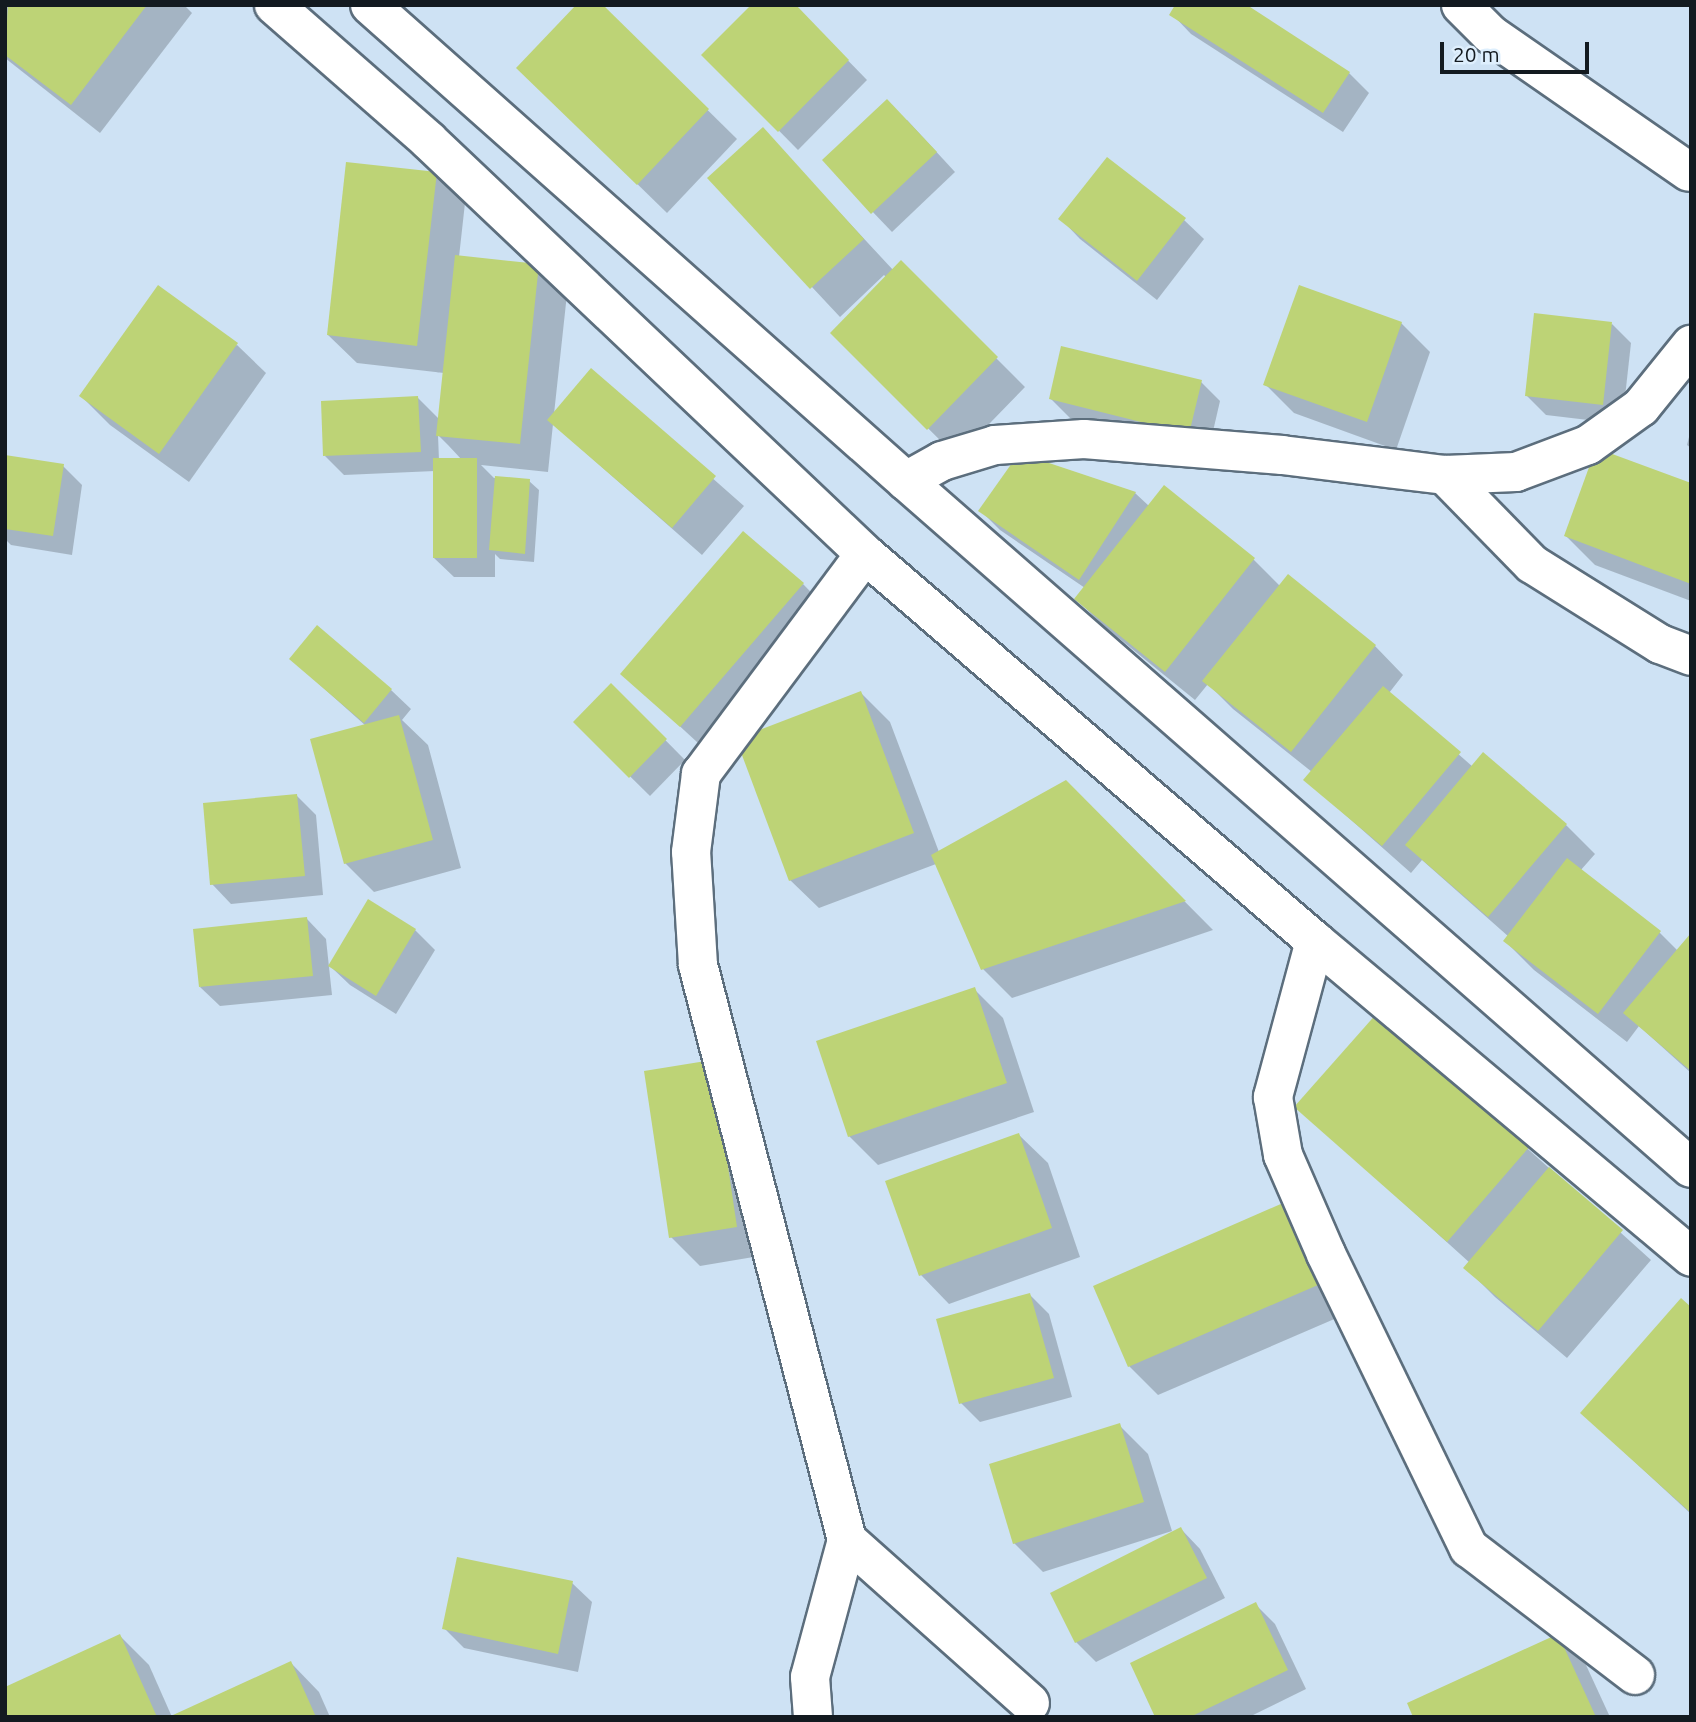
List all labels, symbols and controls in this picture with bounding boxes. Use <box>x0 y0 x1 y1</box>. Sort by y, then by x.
scale bar <box>1444 28 1593 72</box>
text: 20 m <box>1453 42 1500 66</box>

